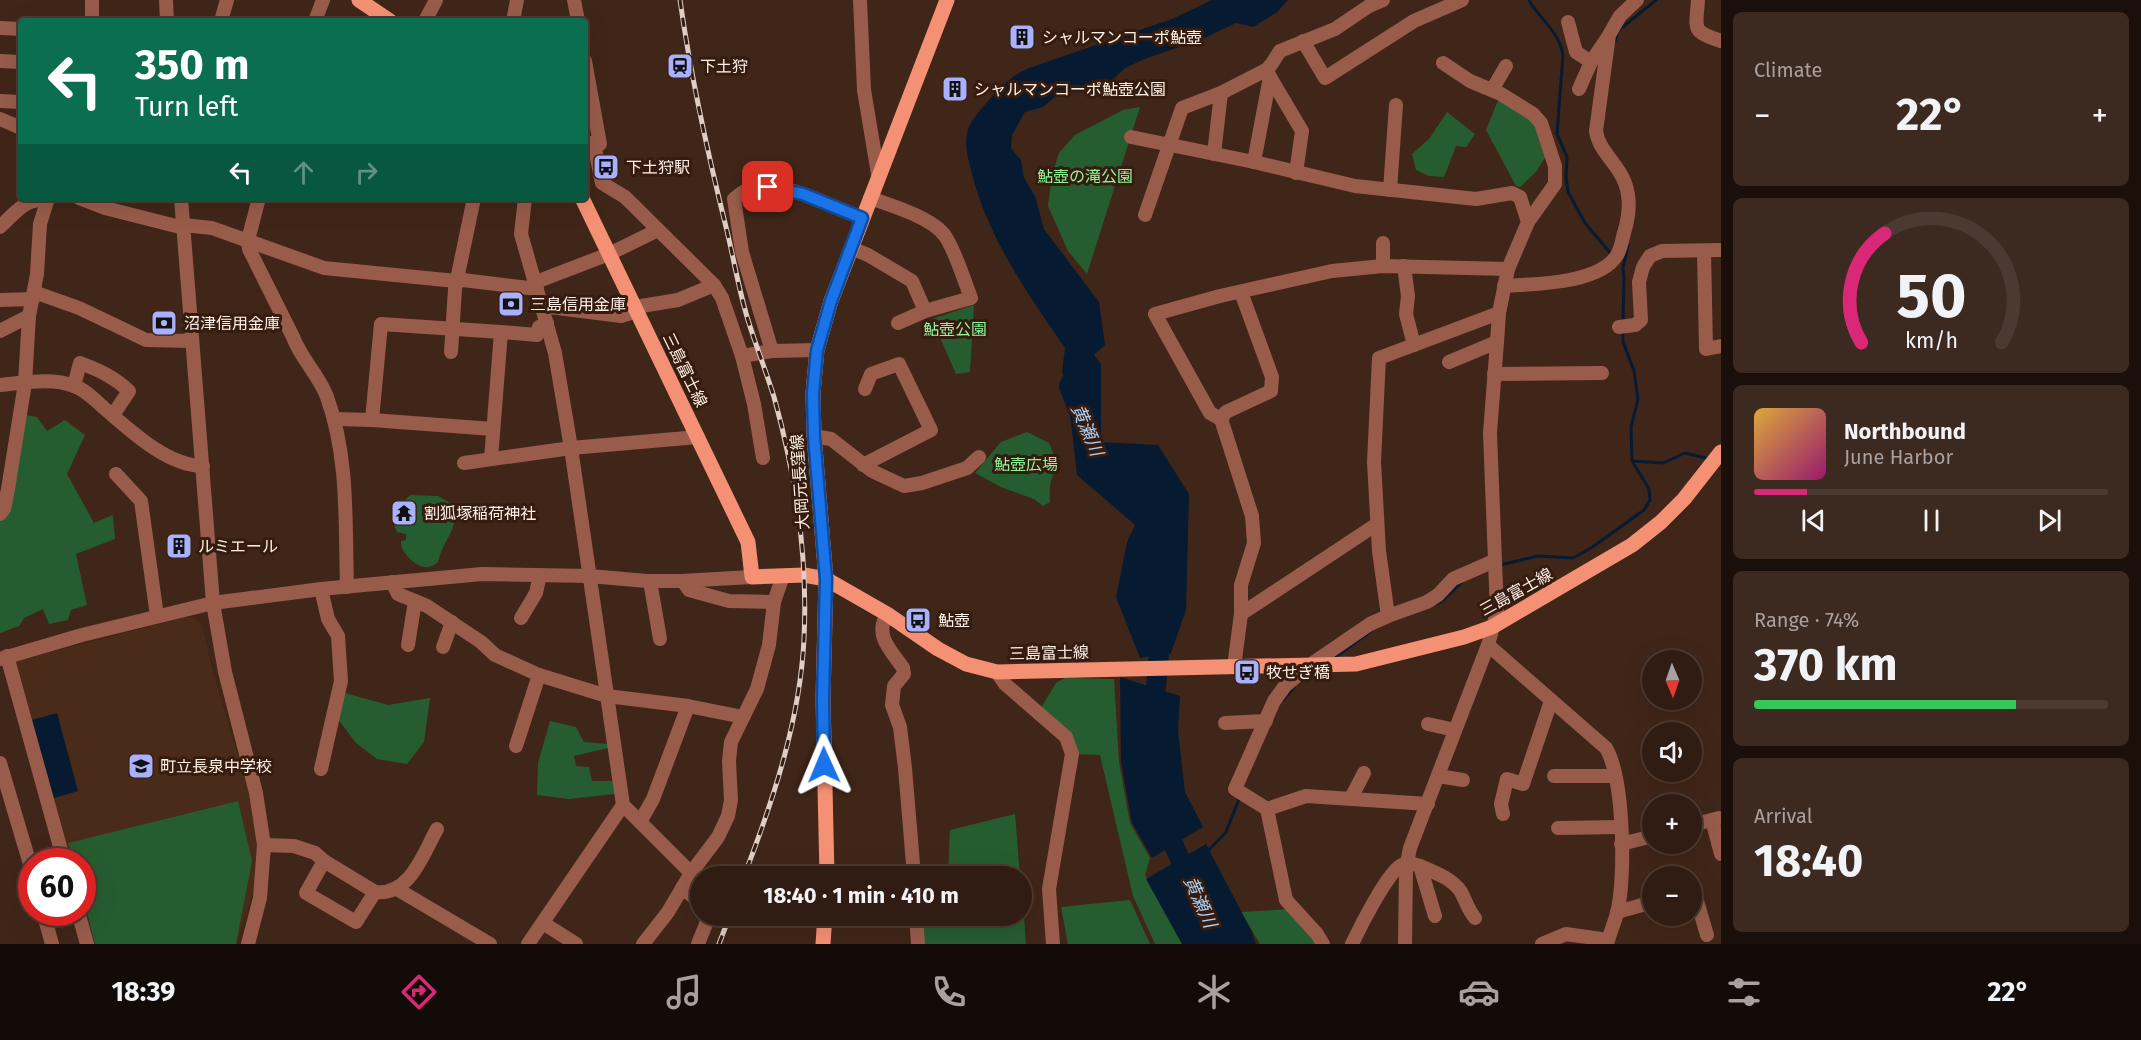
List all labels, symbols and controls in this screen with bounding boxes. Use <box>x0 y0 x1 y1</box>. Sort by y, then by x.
building icon: シャルマンコーポ鮎壺 <box>1007 22 1037 52</box>
place label: シャルマンコーポ鮎壺 <box>1042 28 1202 47</box>
text: 350 m <box>135 40 249 90</box>
icon: left <box>36 42 114 120</box>
station icon: 下土狩 <box>665 51 695 81</box>
place label: 下土狩 <box>700 57 748 76</box>
text: Climate <box>1754 58 1822 82</box>
building icon: シャルマンコーポ鮎壺公園 <box>940 74 970 104</box>
place label: シャルマンコーポ鮎壺公園 <box>974 80 1166 99</box>
text: 22° <box>1896 88 1966 142</box>
text: Turn left <box>135 91 238 123</box>
text: − <box>1754 96 1771 136</box>
text: + <box>2092 96 2108 136</box>
bus stop icon: 下土狩駅 <box>591 152 621 182</box>
icon: left <box>224 156 257 189</box>
icon: ahead <box>287 156 320 189</box>
icon: right <box>350 156 383 189</box>
place label: 下土狩駅 <box>626 158 690 177</box>
pin <box>742 161 793 212</box>
park label: 鮎壺の滝公園 <box>1037 167 1133 186</box>
icon: arrive <box>751 170 784 203</box>
text: 50 <box>1896 259 1966 334</box>
bank icon: 三島信用金庫 <box>496 289 526 319</box>
place label: 三島信用金庫 <box>530 295 626 314</box>
bank icon: 沼津信用金庫 <box>149 308 179 338</box>
place label: 沼津信用金庫 <box>184 314 280 333</box>
park label: 鮎壺公園 <box>923 320 987 339</box>
text: km/h <box>1904 328 1958 354</box>
street label: 三島富士線 <box>659 330 711 410</box>
water label: 黄瀬川 <box>1066 401 1108 461</box>
text: Northbound <box>1844 418 1966 445</box>
street label: 大岡元長窪線 <box>787 433 813 531</box>
text: June Harbor <box>1844 445 1953 469</box>
park label: 鮎壺広場 <box>994 455 1058 474</box>
temple icon: 割狐塚稲荷神社 <box>389 498 419 528</box>
place label: 割狐塚稲荷神社 <box>424 504 536 523</box>
icon: previous <box>1797 504 1830 537</box>
icon: pause <box>1915 504 1948 537</box>
icon: next <box>2033 504 2066 537</box>
building icon: ルミエール <box>164 531 194 561</box>
place label: ルミエール <box>198 537 278 556</box>
street label: 三島富士線 <box>1476 564 1556 620</box>
bus stop icon: 鮎壺 <box>903 605 933 635</box>
text: Range · 74% <box>1754 608 1859 632</box>
place label: 鮎壺 <box>938 611 970 630</box>
text: 370 km <box>1754 638 1898 692</box>
street label: 三島富士線 <box>1009 643 1089 663</box>
north arrow <box>1642 650 1702 710</box>
map controls <box>1642 650 1702 926</box>
bus stop icon: 牧せぎ橋 <box>1232 657 1262 687</box>
place label: 牧せぎ橋 <box>1266 663 1330 682</box>
button: sound <box>1642 722 1702 782</box>
position arrow <box>792 733 856 797</box>
school or university icon: 町立長泉中学校 <box>126 751 156 781</box>
place label: 町立長泉中学校 <box>160 757 272 776</box>
button: + <box>1642 794 1702 854</box>
text: Arrival <box>1754 804 1813 828</box>
text: 18:40 <box>1754 834 1863 888</box>
speed limit sign: 60 <box>18 848 96 926</box>
button: − <box>1642 866 1702 926</box>
water label: 黄瀬川 <box>1179 873 1222 933</box>
text: 18:40 · 1 min · 410 m <box>763 882 959 909</box>
icon: directions <box>398 971 440 1013</box>
icon: music <box>663 971 705 1013</box>
icon: phone <box>928 971 970 1013</box>
icon: climate <box>1193 971 1235 1013</box>
icon: car <box>1458 971 1500 1013</box>
icon: filters <box>1723 971 1765 1013</box>
text: 18:39 <box>111 976 175 1008</box>
text: 22° <box>1988 976 2030 1008</box>

